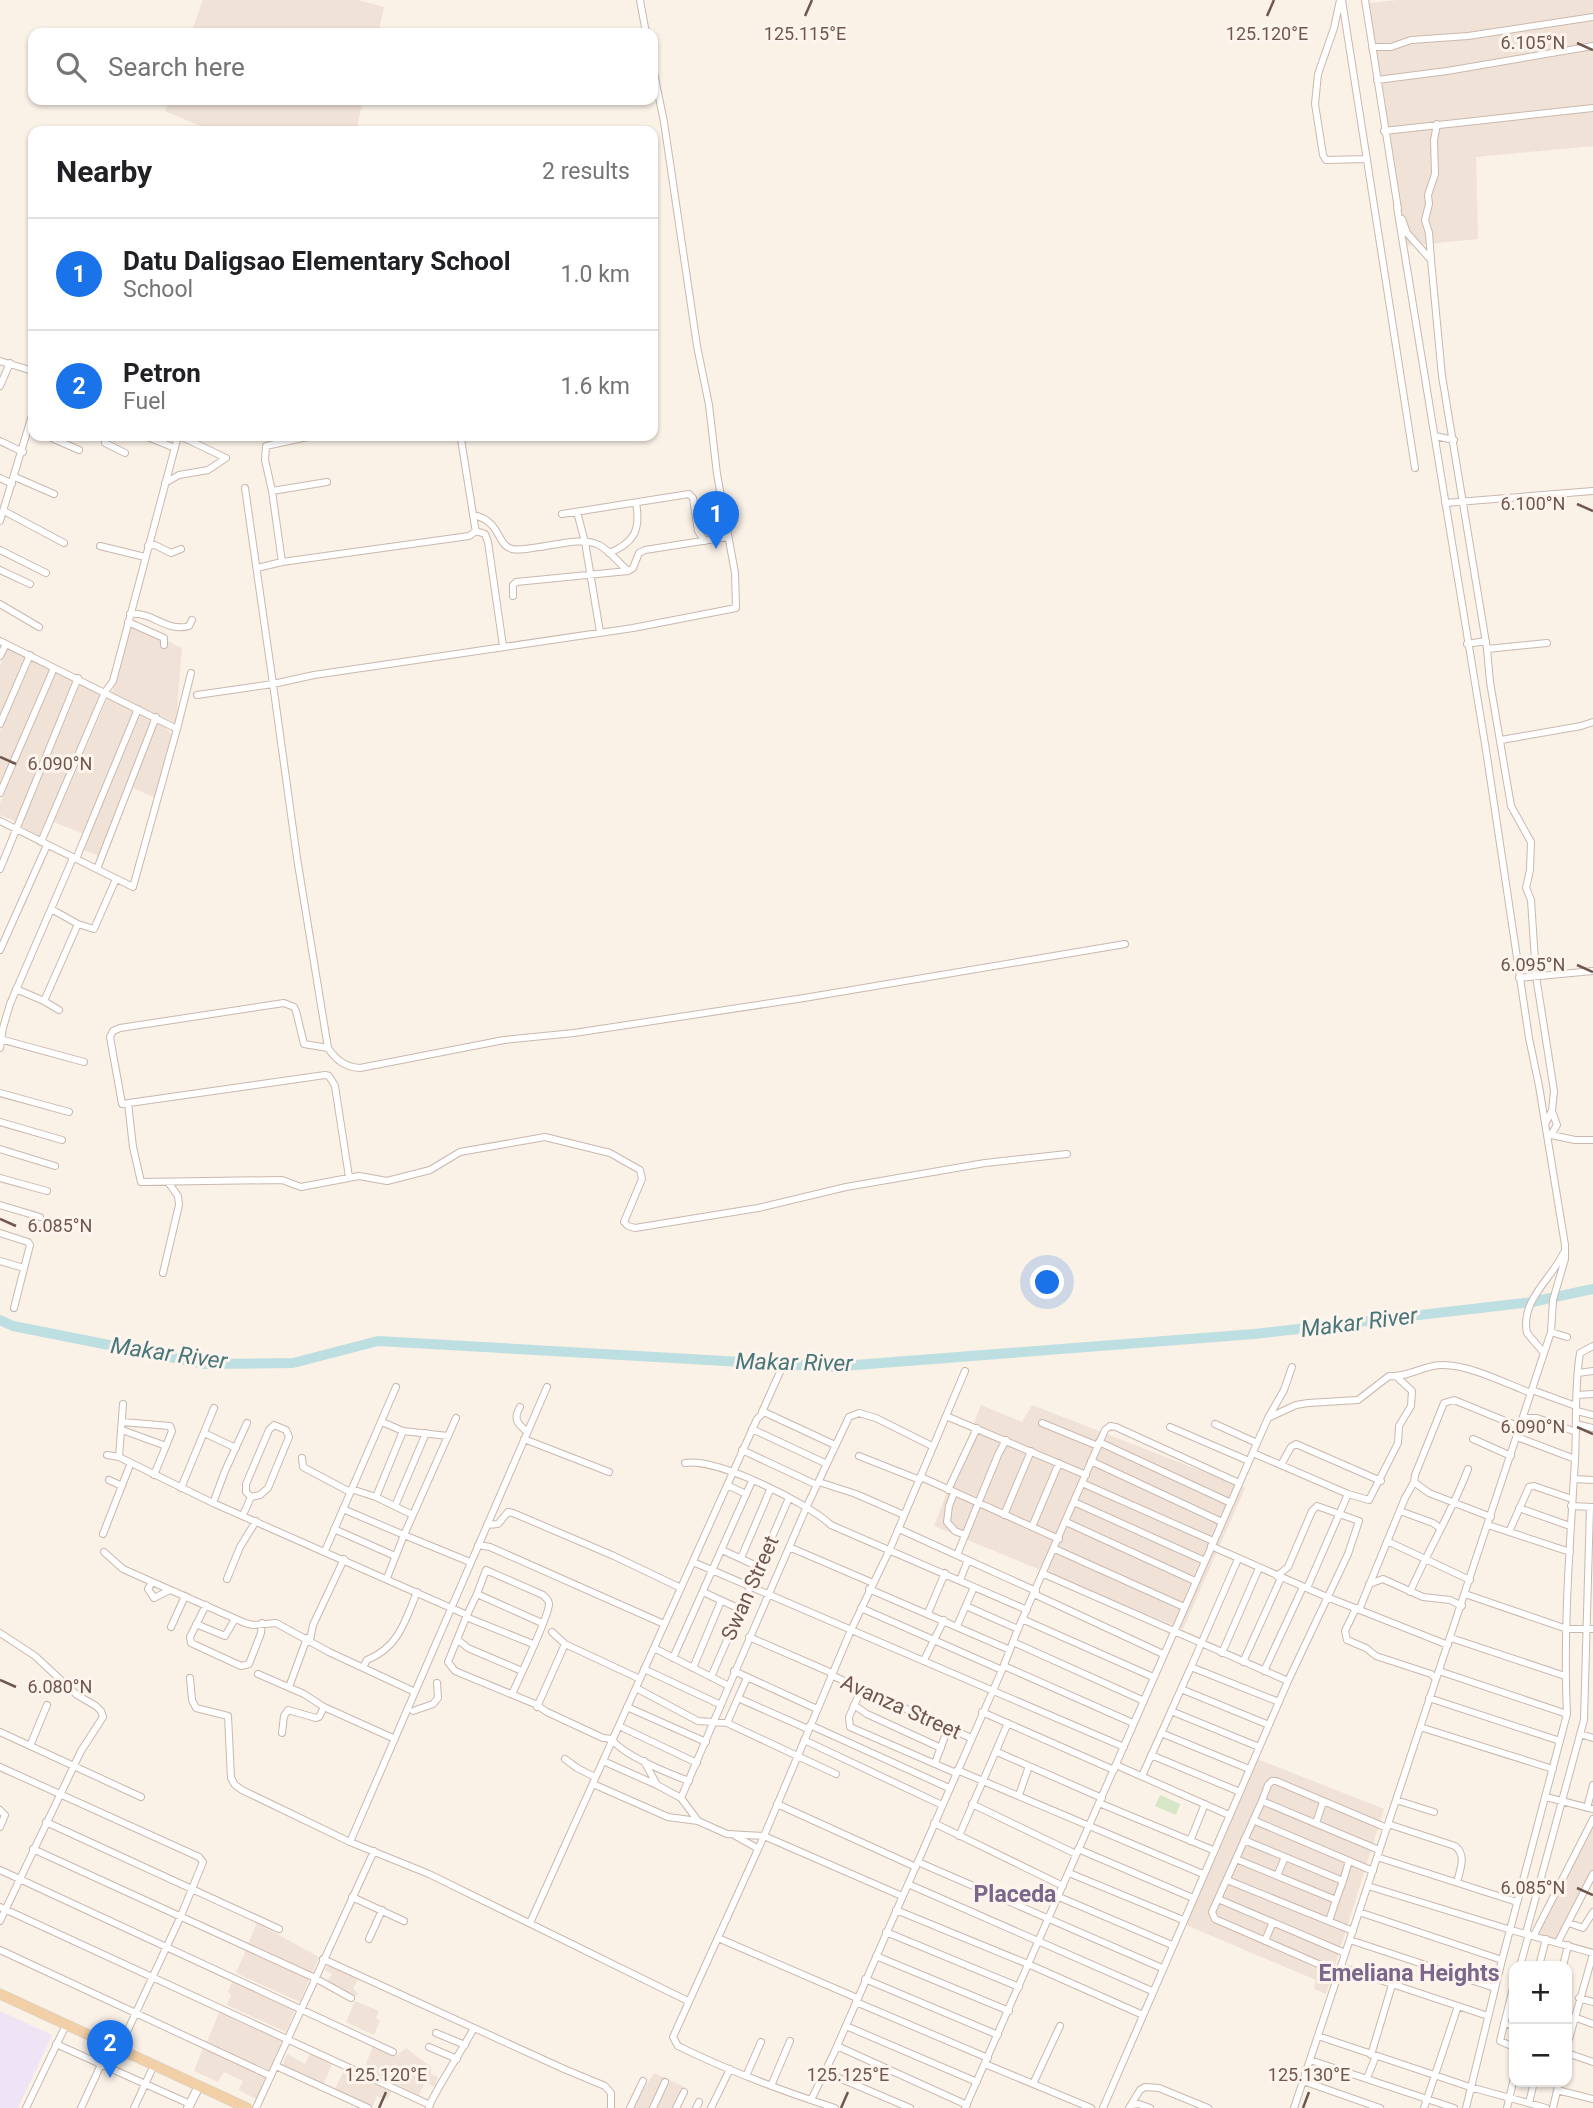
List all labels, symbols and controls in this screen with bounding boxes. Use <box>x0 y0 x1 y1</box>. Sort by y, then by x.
text: 125.115°E <box>764 23 846 44</box>
text: 125.120°E <box>1226 23 1308 44</box>
search box <box>28 28 658 105</box>
text: 6.105°N <box>1501 32 1565 53</box>
icon: search <box>52 48 90 86</box>
text: Search here <box>108 52 245 82</box>
text: Nearby <box>56 154 152 189</box>
text: 2 results <box>542 158 630 185</box>
text: Datu Daligsao Elementary School <box>123 246 511 276</box>
text: 1 <box>72 261 86 288</box>
text: 1.0 km <box>561 261 630 288</box>
text: School <box>123 276 193 303</box>
text: Petron <box>123 358 201 388</box>
text: 2 <box>72 373 86 400</box>
text: 1.6 km <box>561 373 630 400</box>
text: Fuel <box>123 388 166 415</box>
pin: 1 <box>693 491 739 549</box>
text: 6.100°N <box>1501 493 1565 514</box>
text: 6.090°N <box>28 753 92 774</box>
text: 6.095°N <box>1501 954 1565 975</box>
text: 6.085°N <box>28 1215 92 1236</box>
your location <box>1030 1265 1064 1299</box>
water label: Makar River <box>1299 1302 1420 1343</box>
water label: Makar River <box>109 1332 230 1375</box>
water label: Makar River <box>735 1348 854 1377</box>
text: 6.090°N <box>1501 1416 1565 1437</box>
street label: Swan Street <box>716 1532 784 1644</box>
street label: Avanza Street <box>837 1670 965 1744</box>
text: 6.080°N <box>28 1676 92 1697</box>
text: 6.085°N <box>1501 1877 1565 1898</box>
district label: Placeda <box>974 1881 1056 1908</box>
district label: Emeliana Heights <box>1318 1960 1500 1987</box>
map controls <box>1509 1961 1572 2087</box>
button: + <box>1509 1961 1572 2024</box>
pin: 2 <box>87 2020 133 2078</box>
button: − <box>1509 2024 1572 2087</box>
text: 125.120°E <box>345 2064 427 2085</box>
text: 125.125°E <box>807 2064 889 2085</box>
text: 125.130°E <box>1268 2064 1350 2085</box>

